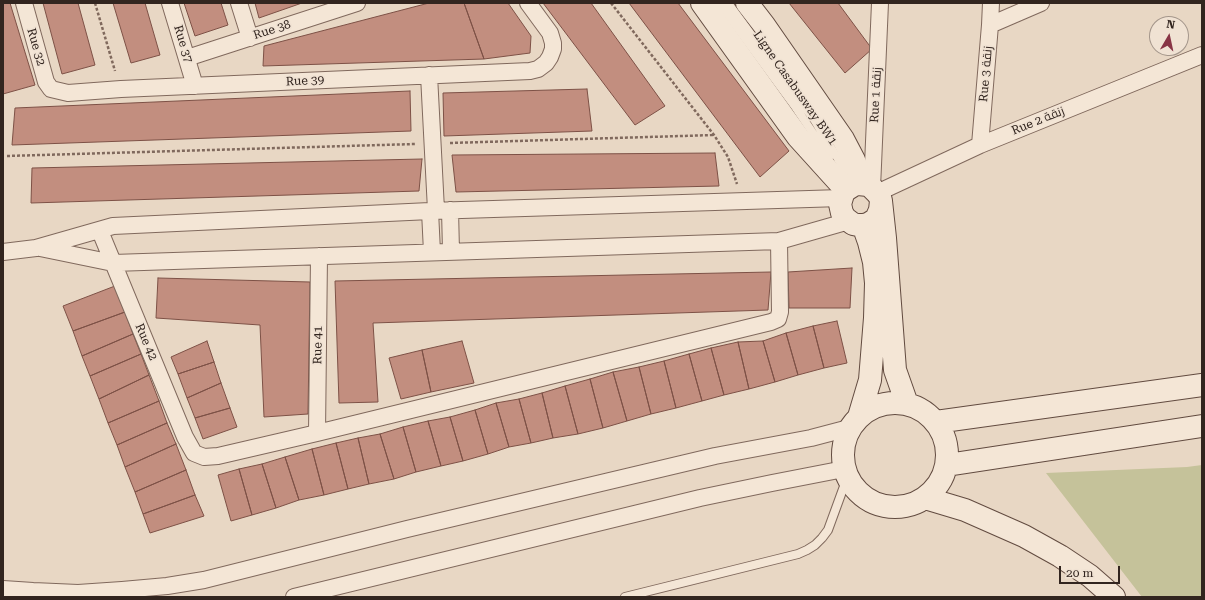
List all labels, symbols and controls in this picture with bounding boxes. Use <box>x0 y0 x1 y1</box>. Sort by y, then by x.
north arrow <box>1149 16 1189 56</box>
street label: Rue 38 <box>251 17 293 43</box>
text: N <box>1166 18 1176 32</box>
street label: Rue 37 <box>170 23 196 65</box>
street label: Rue 32 <box>24 26 48 68</box>
street label: Ligne Casabusway BW1 <box>750 28 840 148</box>
street label: Rue 3 زنقة <box>976 46 996 102</box>
street label: Rue 1 زنقة <box>867 67 885 123</box>
street label: Rue 39 <box>285 73 325 89</box>
street label: Rue 2 زنقة <box>1009 104 1067 138</box>
street label: Rue 42 <box>132 321 160 363</box>
street label: Rue 41 <box>310 326 326 364</box>
scale bar <box>1061 558 1122 584</box>
text: 20 m <box>1066 566 1093 580</box>

